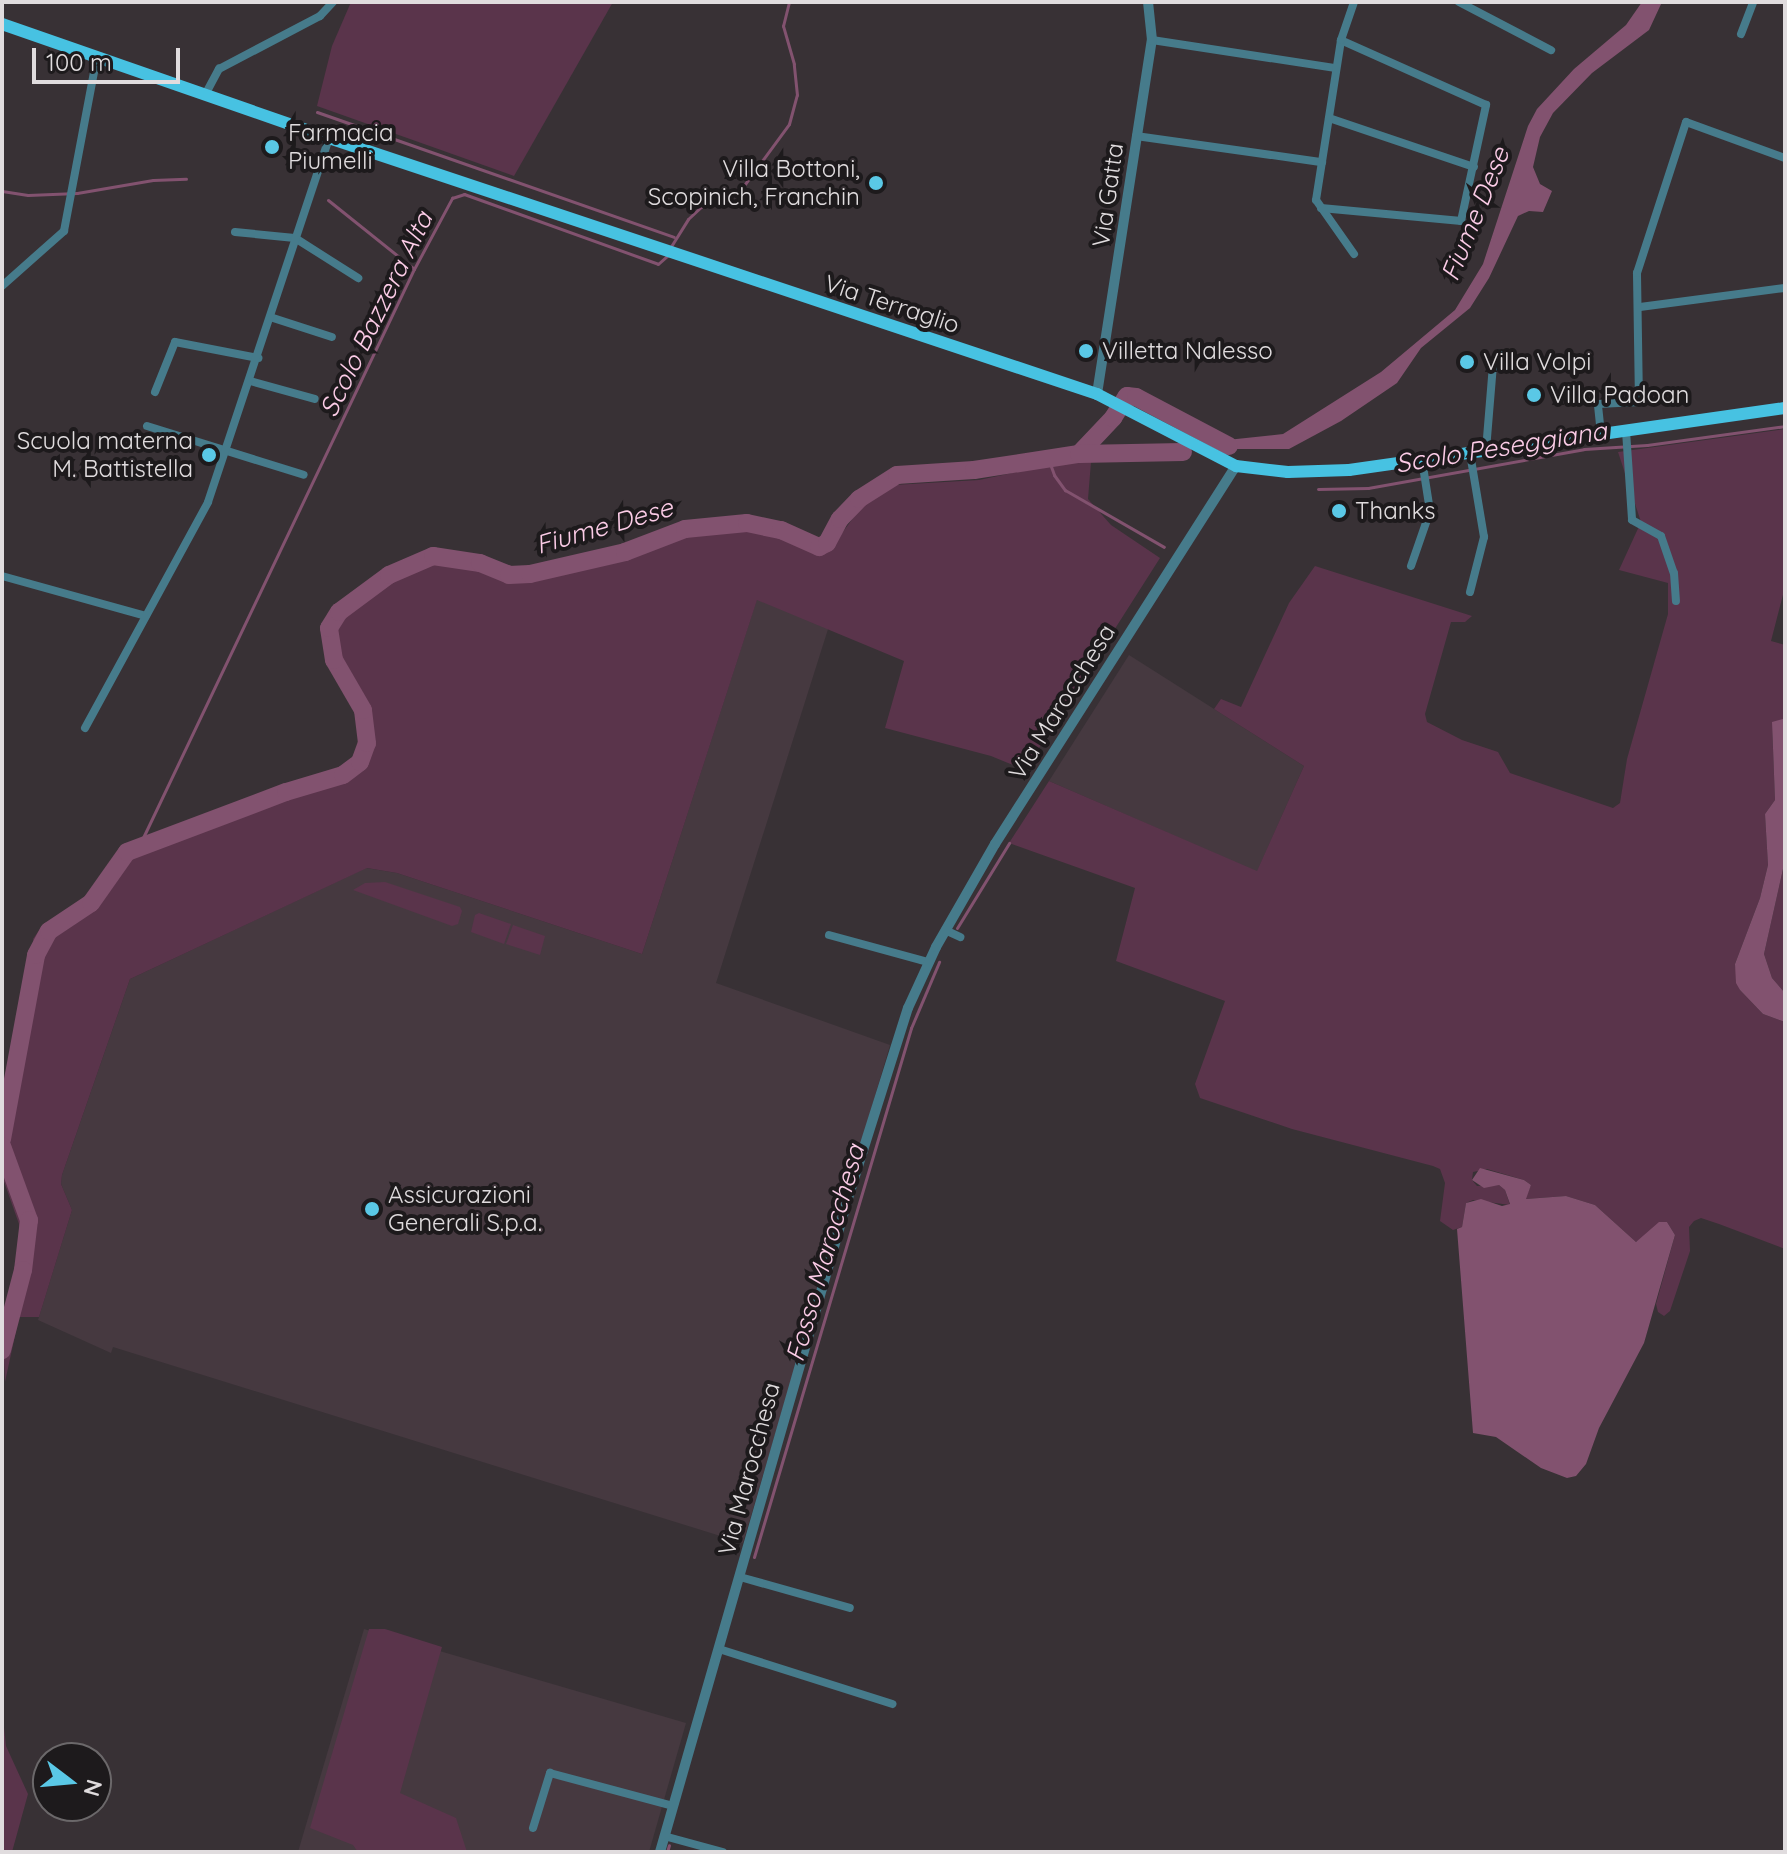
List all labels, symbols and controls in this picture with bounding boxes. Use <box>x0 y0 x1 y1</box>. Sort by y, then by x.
scale bar <box>36 32 184 82</box>
text: 100 m <box>46 47 112 77</box>
place label: Farmacia Piumelli <box>288 119 393 175</box>
marker: Farmacia Piumelli <box>263 138 281 156</box>
street label: Via Gatta <box>1086 141 1130 249</box>
water label: Fiume Dese <box>1434 143 1516 285</box>
place label: Villa Bottoni, Scopinich, Franchin <box>648 155 860 211</box>
marker: Villa Bottoni, Scopinich, Franchin <box>867 174 885 192</box>
water label: Scolo Bazzera Alta <box>313 206 439 422</box>
street label: Via Terraglio <box>821 269 963 339</box>
place label: Villetta Nalesso <box>1102 337 1273 365</box>
marker: Villetta Nalesso <box>1077 342 1095 360</box>
place label: Villa Volpi <box>1483 348 1591 376</box>
marker: Villa Volpi <box>1458 353 1476 371</box>
place label: Villa Padoan <box>1550 381 1689 409</box>
marker: Villa Padoan <box>1525 386 1543 404</box>
water label: Scolo Peseggiana <box>1393 415 1609 479</box>
place label: Scuola materna M. Battistella <box>17 427 193 483</box>
marker: Scuola materna M. Battistella <box>200 446 218 464</box>
water label: Fiume Dese <box>532 492 676 560</box>
place label: Thanks <box>1355 497 1436 525</box>
marker: Thanks <box>1330 502 1348 520</box>
street label: Via Marocchesa <box>1003 619 1121 785</box>
water label: Fosso Marocchesa <box>779 1141 871 1365</box>
place label: Assicurazioni Generali S.p.a. <box>388 1181 542 1237</box>
marker: Assicurazioni Generali S.p.a. <box>363 1200 381 1218</box>
street label: Via Marocchesa <box>712 1379 786 1559</box>
north arrow <box>32 1742 112 1822</box>
text: N <box>77 1776 109 1800</box>

